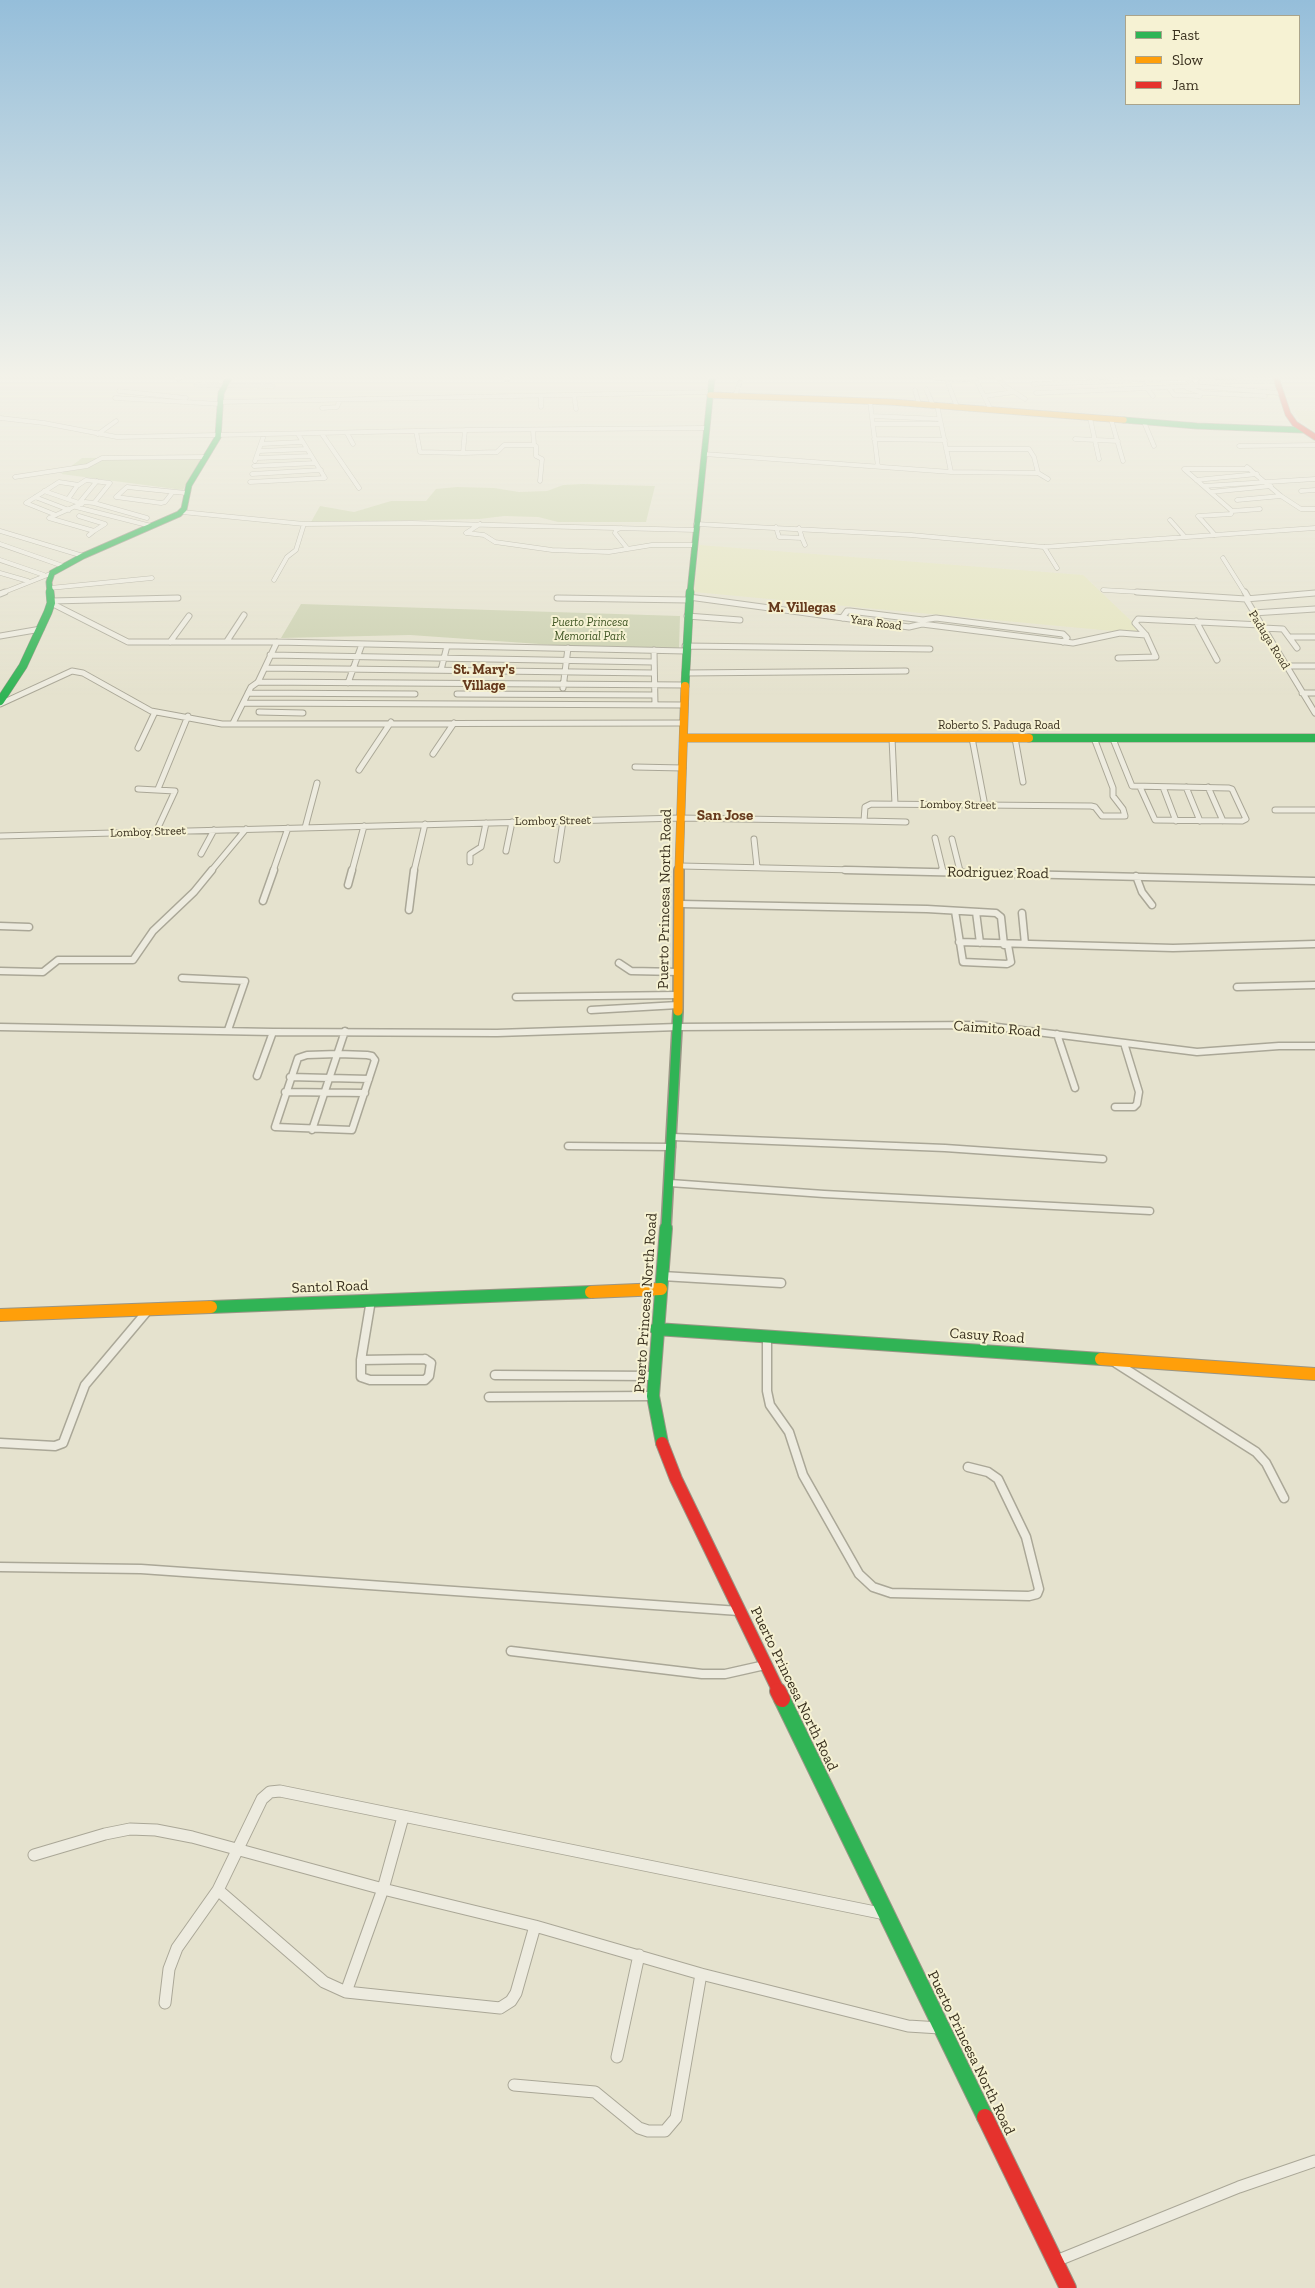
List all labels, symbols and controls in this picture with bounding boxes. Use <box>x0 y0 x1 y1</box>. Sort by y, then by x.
legend <box>1125 15 1300 105</box>
text: Fast <box>1172 26 1200 44</box>
text: Slow <box>1172 51 1203 69</box>
text: Jam <box>1172 76 1199 94</box>
district label: M. Villegas <box>768 600 836 616</box>
street label: Paduga Road <box>1245 608 1293 672</box>
street label: Yara Road <box>849 612 903 634</box>
park label: Puerto Princesa Memorial Park <box>552 616 628 644</box>
district label: St. Mary's Village <box>453 662 515 694</box>
street label: Roberto S. Paduga Road <box>938 719 1060 733</box>
street label: Lomboy Street <box>920 797 996 813</box>
district label: San Jose <box>697 807 753 825</box>
street label: Puerto Princesa North Road <box>654 809 676 989</box>
street label: Lomboy Street <box>515 813 591 829</box>
street label: Lomboy Street <box>110 823 186 841</box>
street label: Rodriguez Road <box>947 863 1049 883</box>
street label: Caimito Road <box>953 1017 1041 1041</box>
street label: Puerto Princesa North Road <box>631 1212 661 1394</box>
street label: Santol Road <box>291 1277 369 1297</box>
street label: Casuy Road <box>949 1324 1025 1348</box>
street label: Puerto Princesa North Road <box>746 1604 842 1774</box>
street label: Puerto Princesa North Road <box>923 1968 1019 2138</box>

